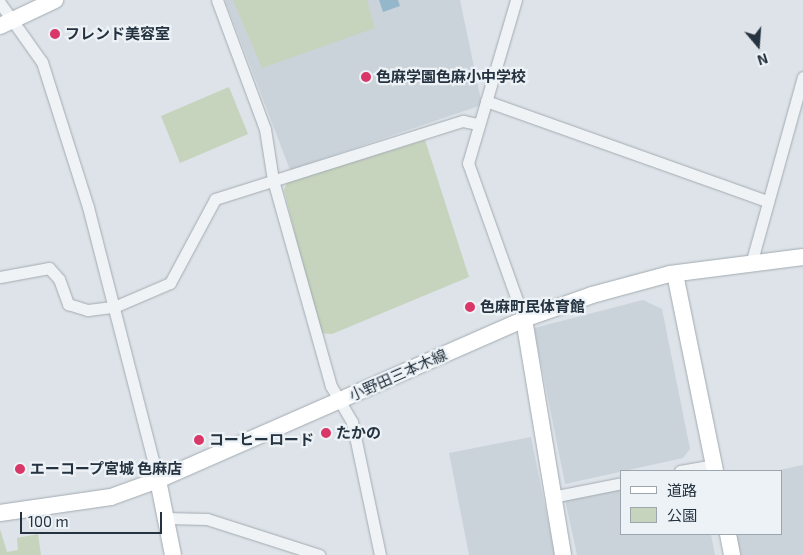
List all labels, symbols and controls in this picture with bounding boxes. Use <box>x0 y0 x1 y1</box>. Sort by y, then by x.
north arrow <box>733 20 783 70</box>
place label: フレンド美容室 <box>65 25 170 43</box>
marker: フレンド美容室 <box>49 28 61 40</box>
text: N <box>755 50 770 69</box>
place label: 色麻学園色麻小中学校 <box>376 68 526 86</box>
marker: 色麻学園色麻小中学校 <box>360 71 372 83</box>
place label: 色麻町民体育館 <box>480 298 585 316</box>
marker: 色麻町民体育館 <box>464 301 476 313</box>
street label: 小野田三本木線 <box>346 345 450 405</box>
place label: たかの <box>336 424 381 442</box>
marker: たかの <box>320 427 332 439</box>
place label: コーヒーロード <box>209 431 314 449</box>
marker: コーヒーロード <box>193 434 205 446</box>
place label: エーコープ宮城 色麻店 <box>30 460 183 478</box>
marker: エーコープ宮城 色麻店 <box>14 463 26 475</box>
legend <box>620 470 783 535</box>
text: 道路 <box>667 481 697 499</box>
scale bar <box>22 502 165 534</box>
text: 公園 <box>667 506 697 524</box>
text: 100 m <box>28 512 69 530</box>

